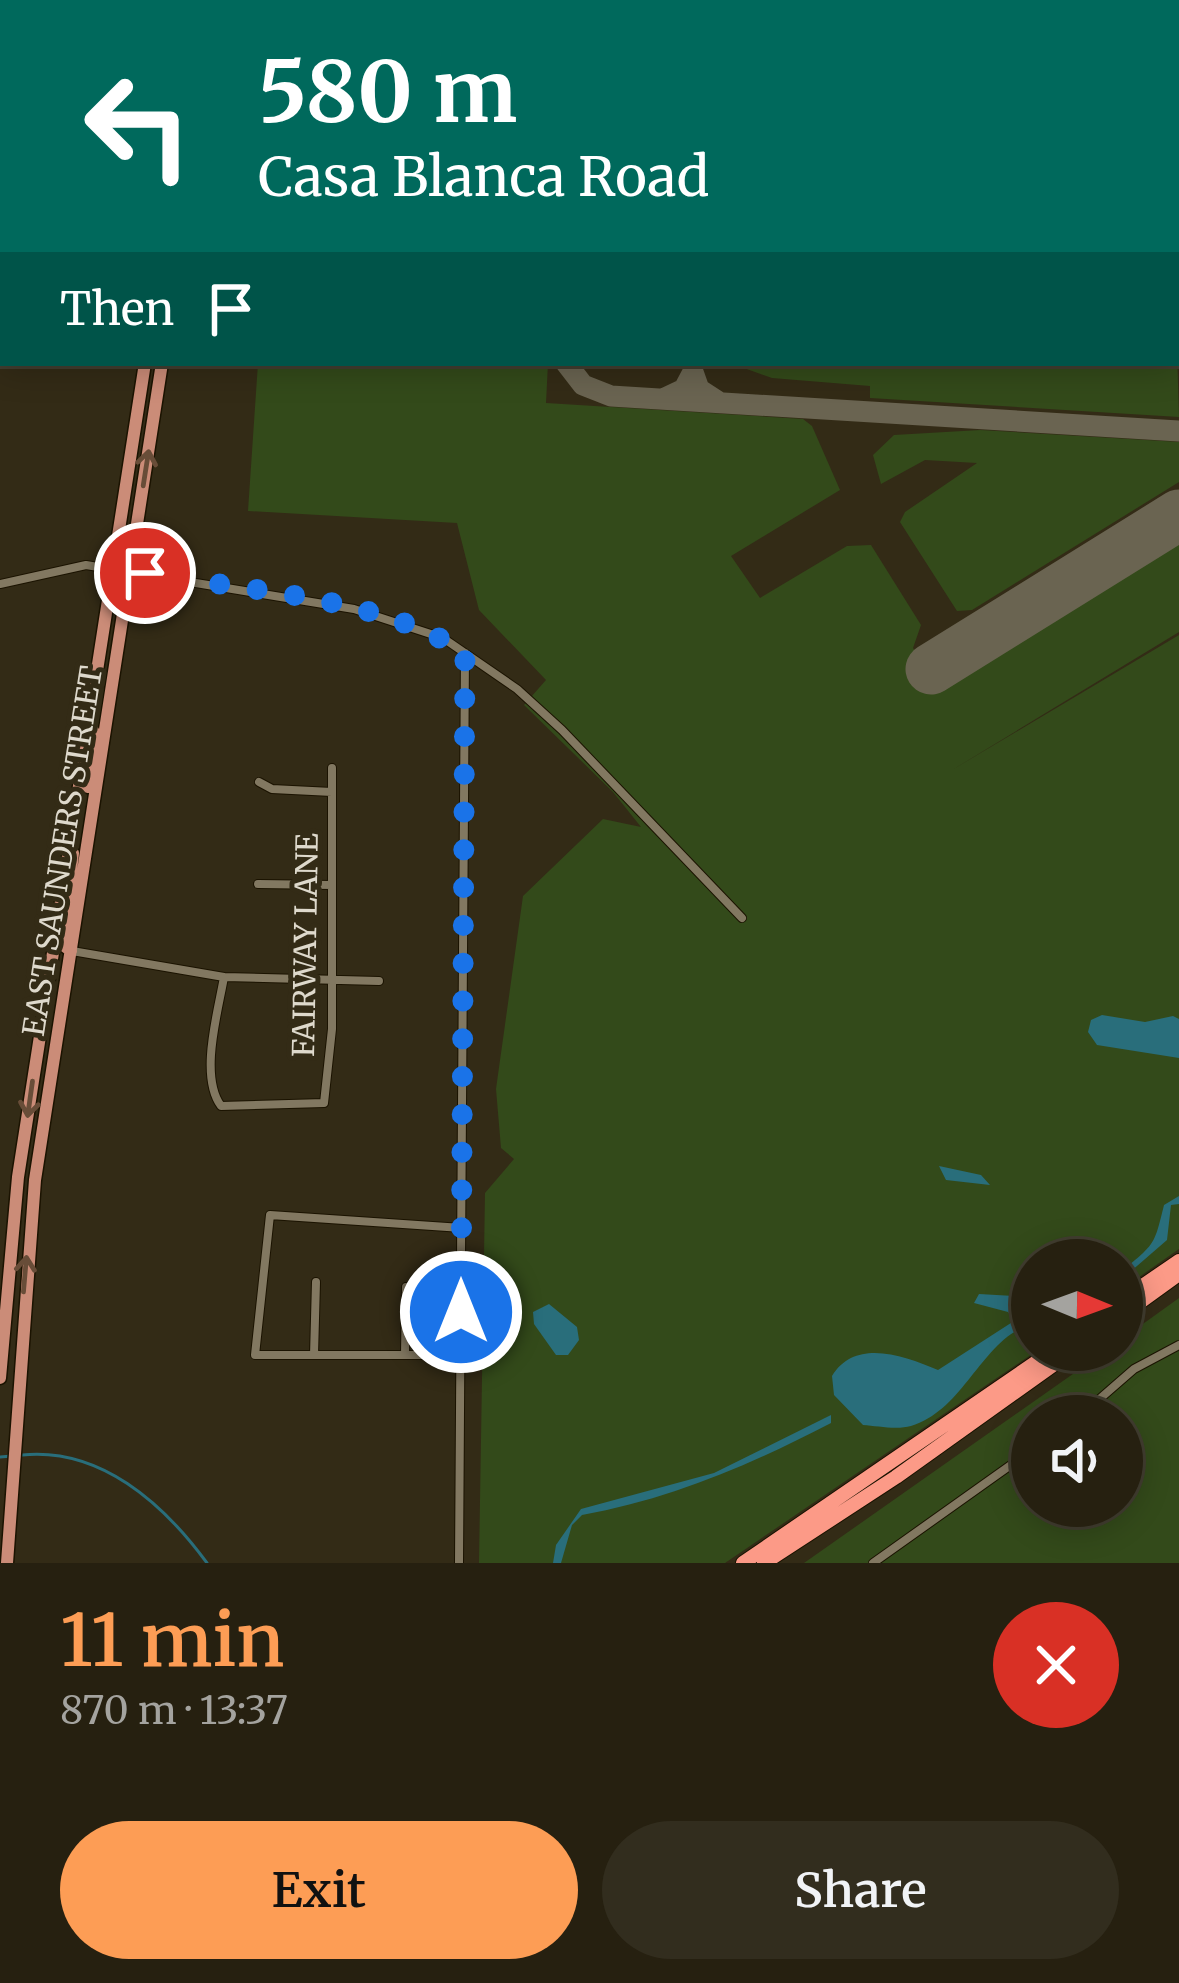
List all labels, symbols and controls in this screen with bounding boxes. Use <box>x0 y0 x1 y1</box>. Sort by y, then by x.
text: 580 m <box>258 39 517 145</box>
icon: left <box>60 48 216 204</box>
text: Casa Blanca Road <box>258 143 709 211</box>
icon: arrive <box>198 276 264 342</box>
text: Then <box>60 281 174 337</box>
one-way arrow <box>135 449 158 488</box>
pin <box>94 522 196 624</box>
icon: arrive <box>112 540 178 606</box>
street label: EAST SAUNDERS STREET <box>14 663 110 1039</box>
street label: FAIRWAY LANE <box>284 833 326 1057</box>
one-way arrow <box>18 1079 41 1118</box>
north arrow <box>1011 1239 1143 1371</box>
map controls <box>1011 1239 1143 1527</box>
position arrow <box>398 1249 524 1375</box>
one-way arrow <box>14 1255 37 1294</box>
button: sound <box>1011 1395 1143 1527</box>
text: 11 min <box>60 1595 284 1686</box>
button: close <box>993 1602 1119 1728</box>
text: 870 m · 13:37 <box>60 1686 288 1735</box>
button: Exit <box>60 1821 578 1959</box>
button: Share <box>602 1821 1119 1959</box>

